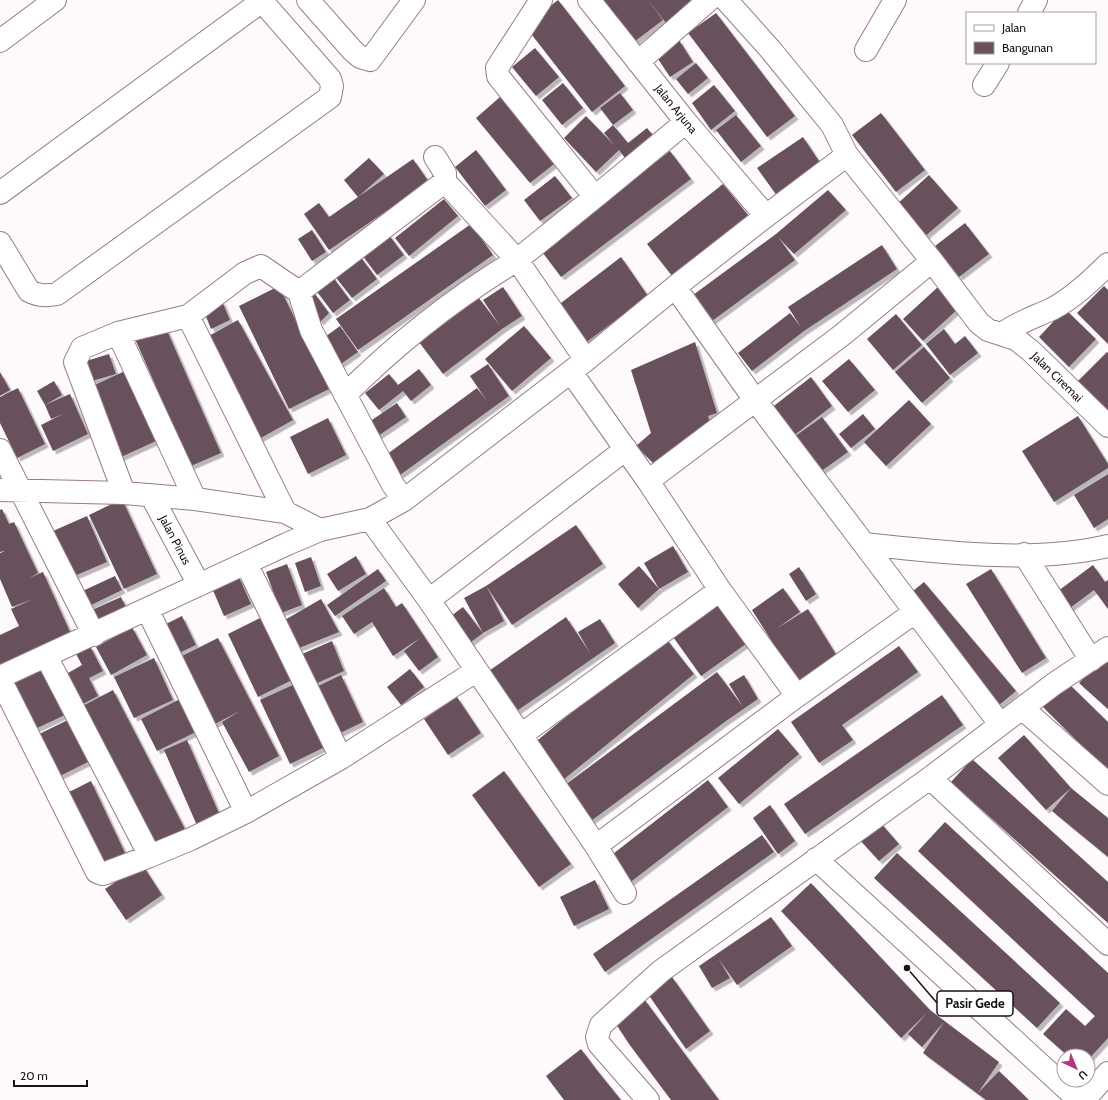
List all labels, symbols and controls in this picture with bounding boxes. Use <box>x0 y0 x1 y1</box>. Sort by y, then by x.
legend <box>966 12 1096 64</box>
text: Jalan <box>1001 20 1026 35</box>
text: Bangunan <box>1002 40 1053 55</box>
street label: Jalan Arjuna <box>651 80 701 137</box>
street label: Jalan Ciremai <box>1028 348 1086 405</box>
street label: Jalan Pinus <box>156 512 195 567</box>
callout: Pasir Gede <box>937 991 1013 1016</box>
text: Pasir Gede <box>945 995 1005 1011</box>
north arrow <box>1056 1048 1096 1088</box>
scale bar <box>14 1062 87 1088</box>
text: U <box>1075 1067 1091 1083</box>
text: 20 m <box>20 1068 48 1083</box>

